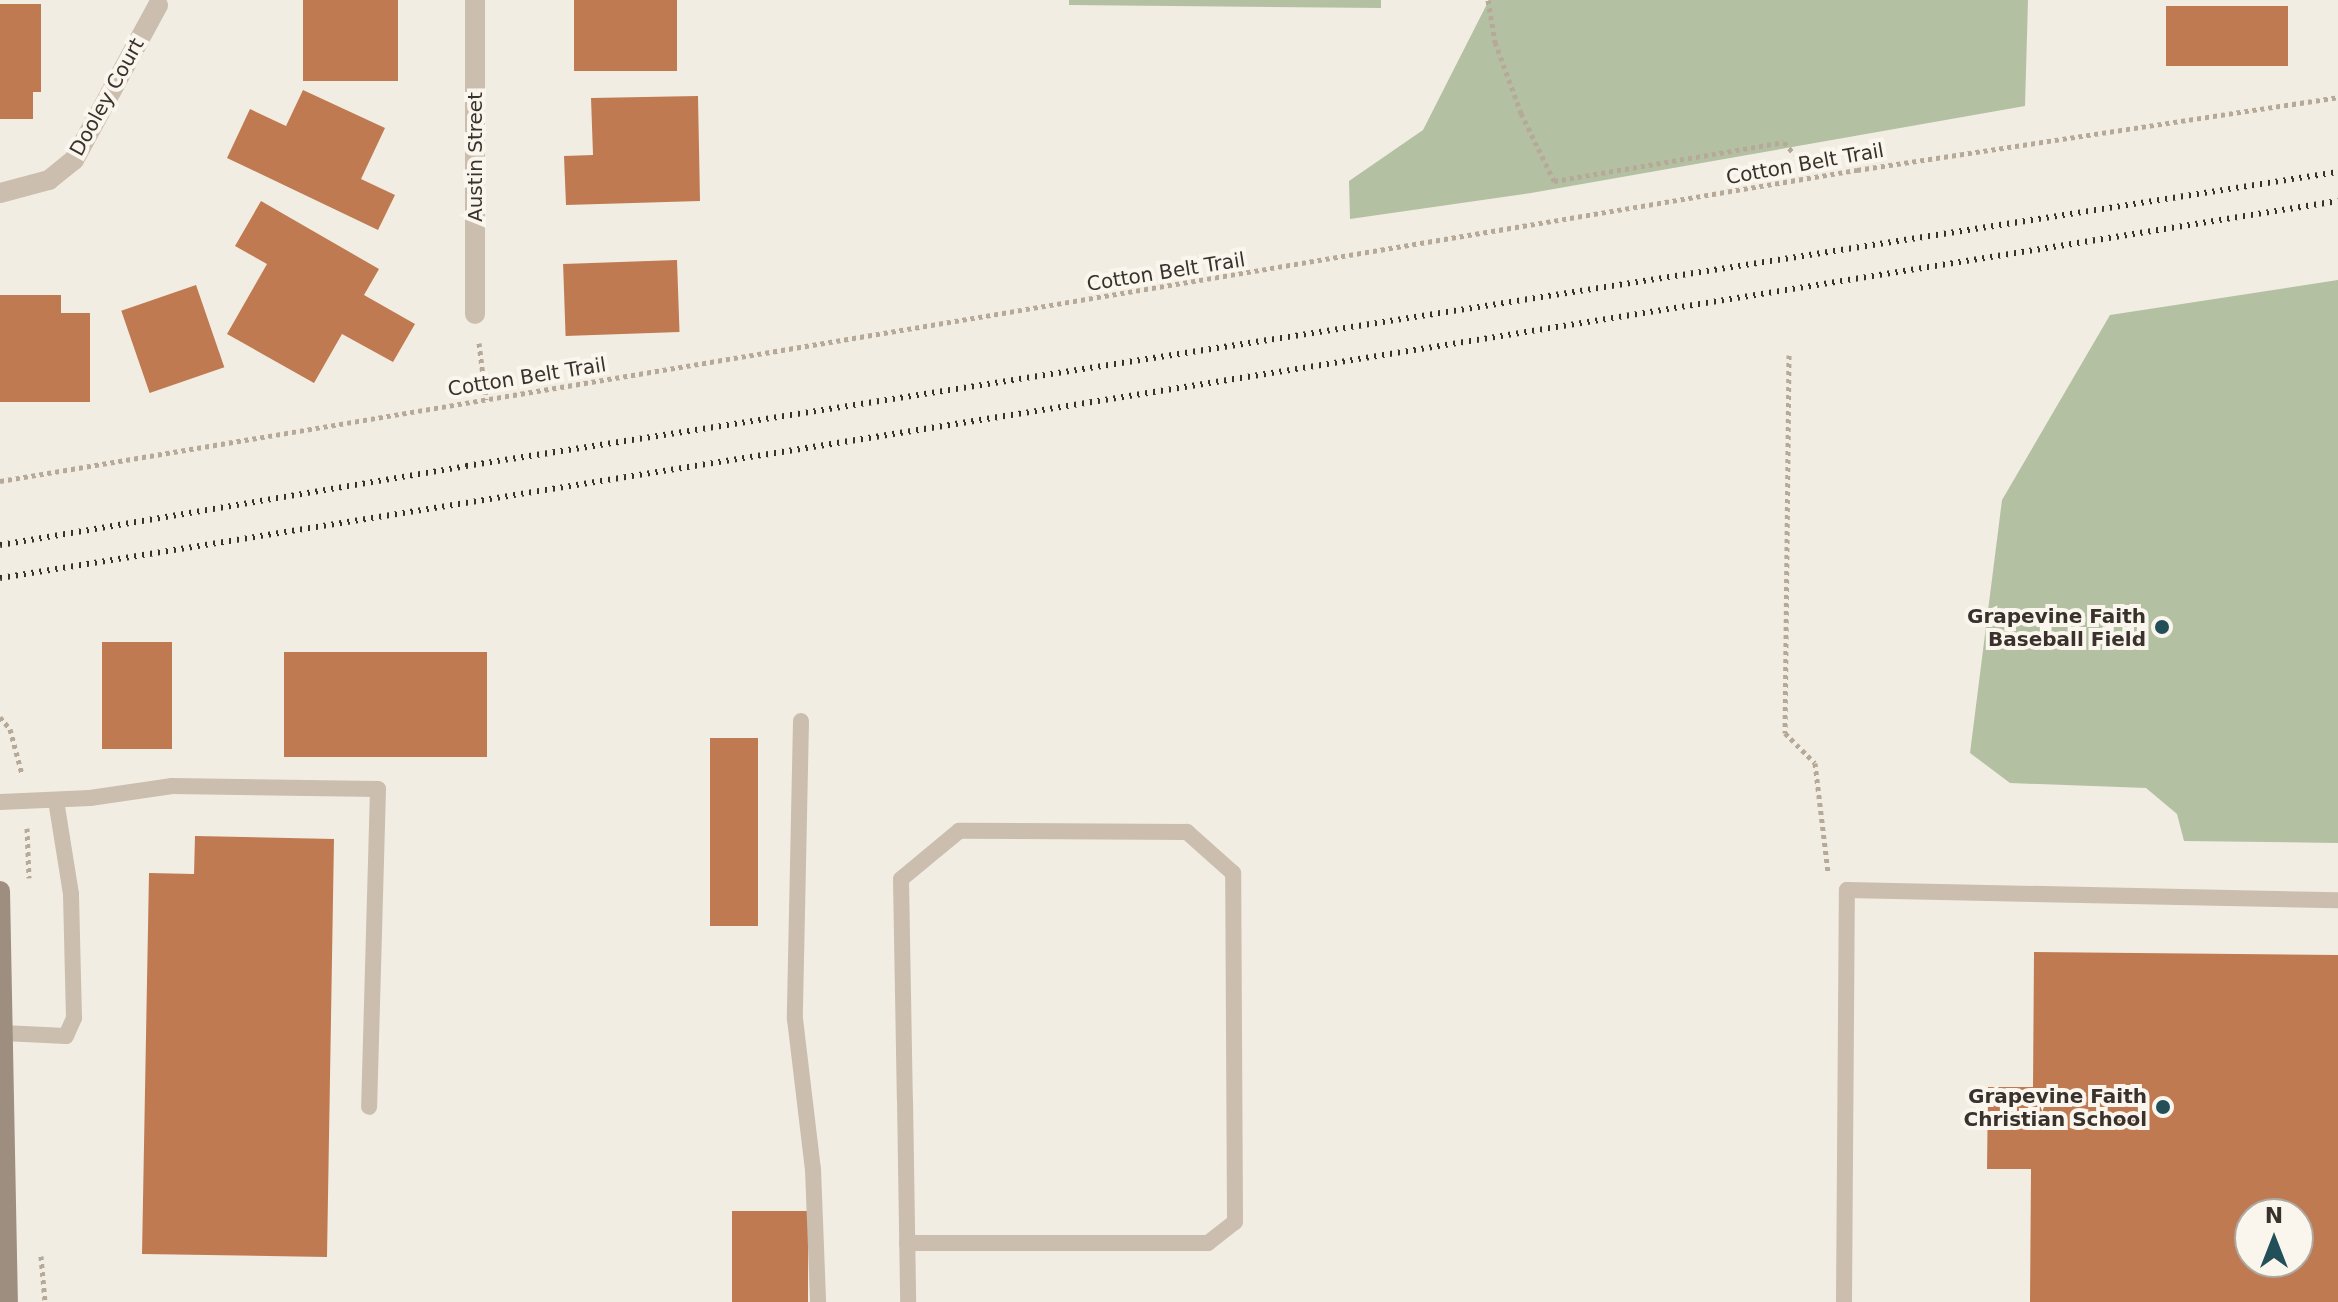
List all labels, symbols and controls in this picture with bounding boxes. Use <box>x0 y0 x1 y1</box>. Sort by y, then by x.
street label: Dooley Court <box>65 34 149 160</box>
street label: Austin Street <box>463 92 487 222</box>
street label: Cotton Belt Trail <box>1724 138 1886 190</box>
street label: Cotton Belt Trail <box>1085 248 1247 296</box>
street label: Cotton Belt Trail <box>446 353 608 401</box>
place label: Grapevine Faith Baseball Field <box>1967 604 2146 651</box>
marker: Grapevine Faith Baseball Field <box>2153 618 2171 636</box>
place label: Grapevine Faith Christian School <box>1964 1084 2147 1131</box>
marker: Grapevine Faith Christian School <box>2154 1098 2172 1116</box>
north arrow <box>2234 1198 2314 1278</box>
text: N <box>2265 1203 2283 1228</box>

